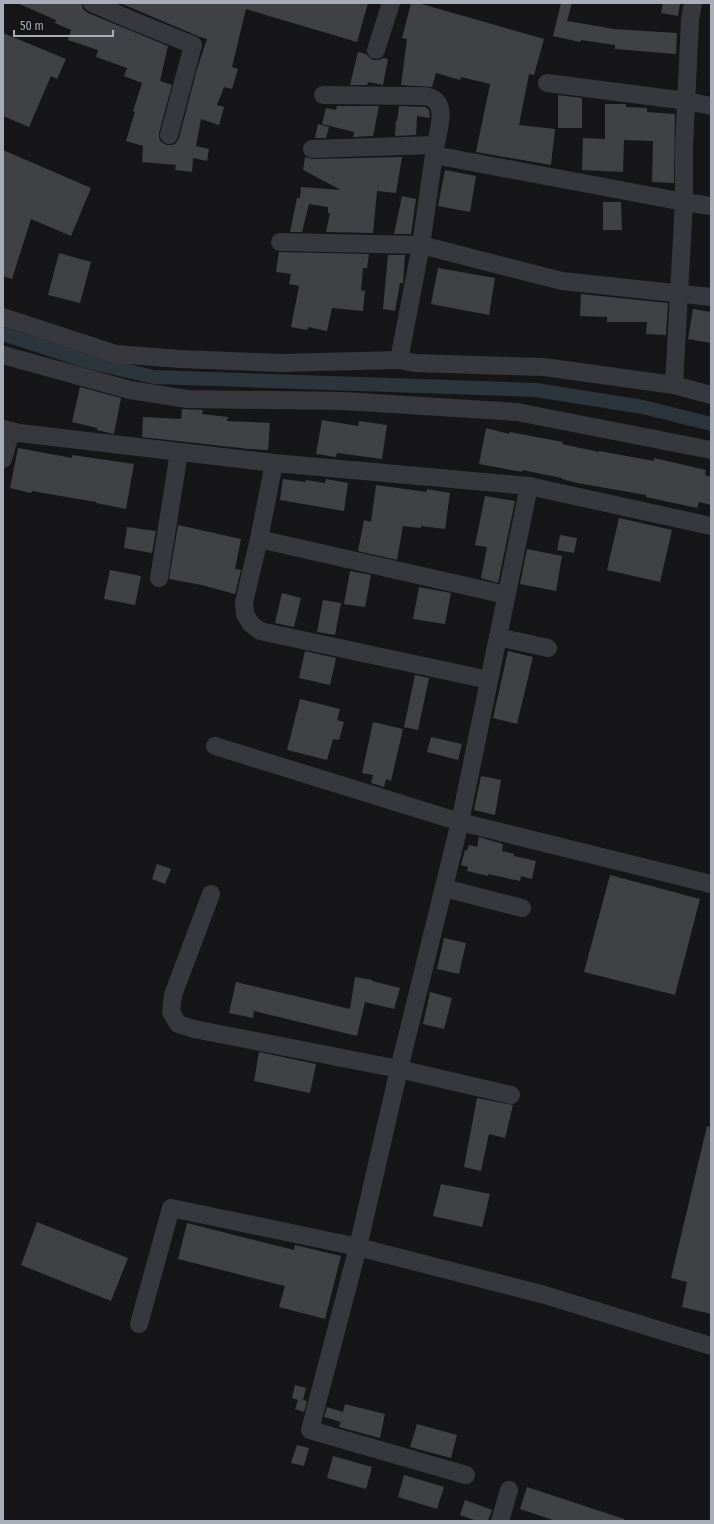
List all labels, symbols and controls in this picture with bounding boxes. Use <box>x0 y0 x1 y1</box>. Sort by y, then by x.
scale bar <box>14 12 113 38</box>
text: 50 m <box>20 19 44 33</box>

